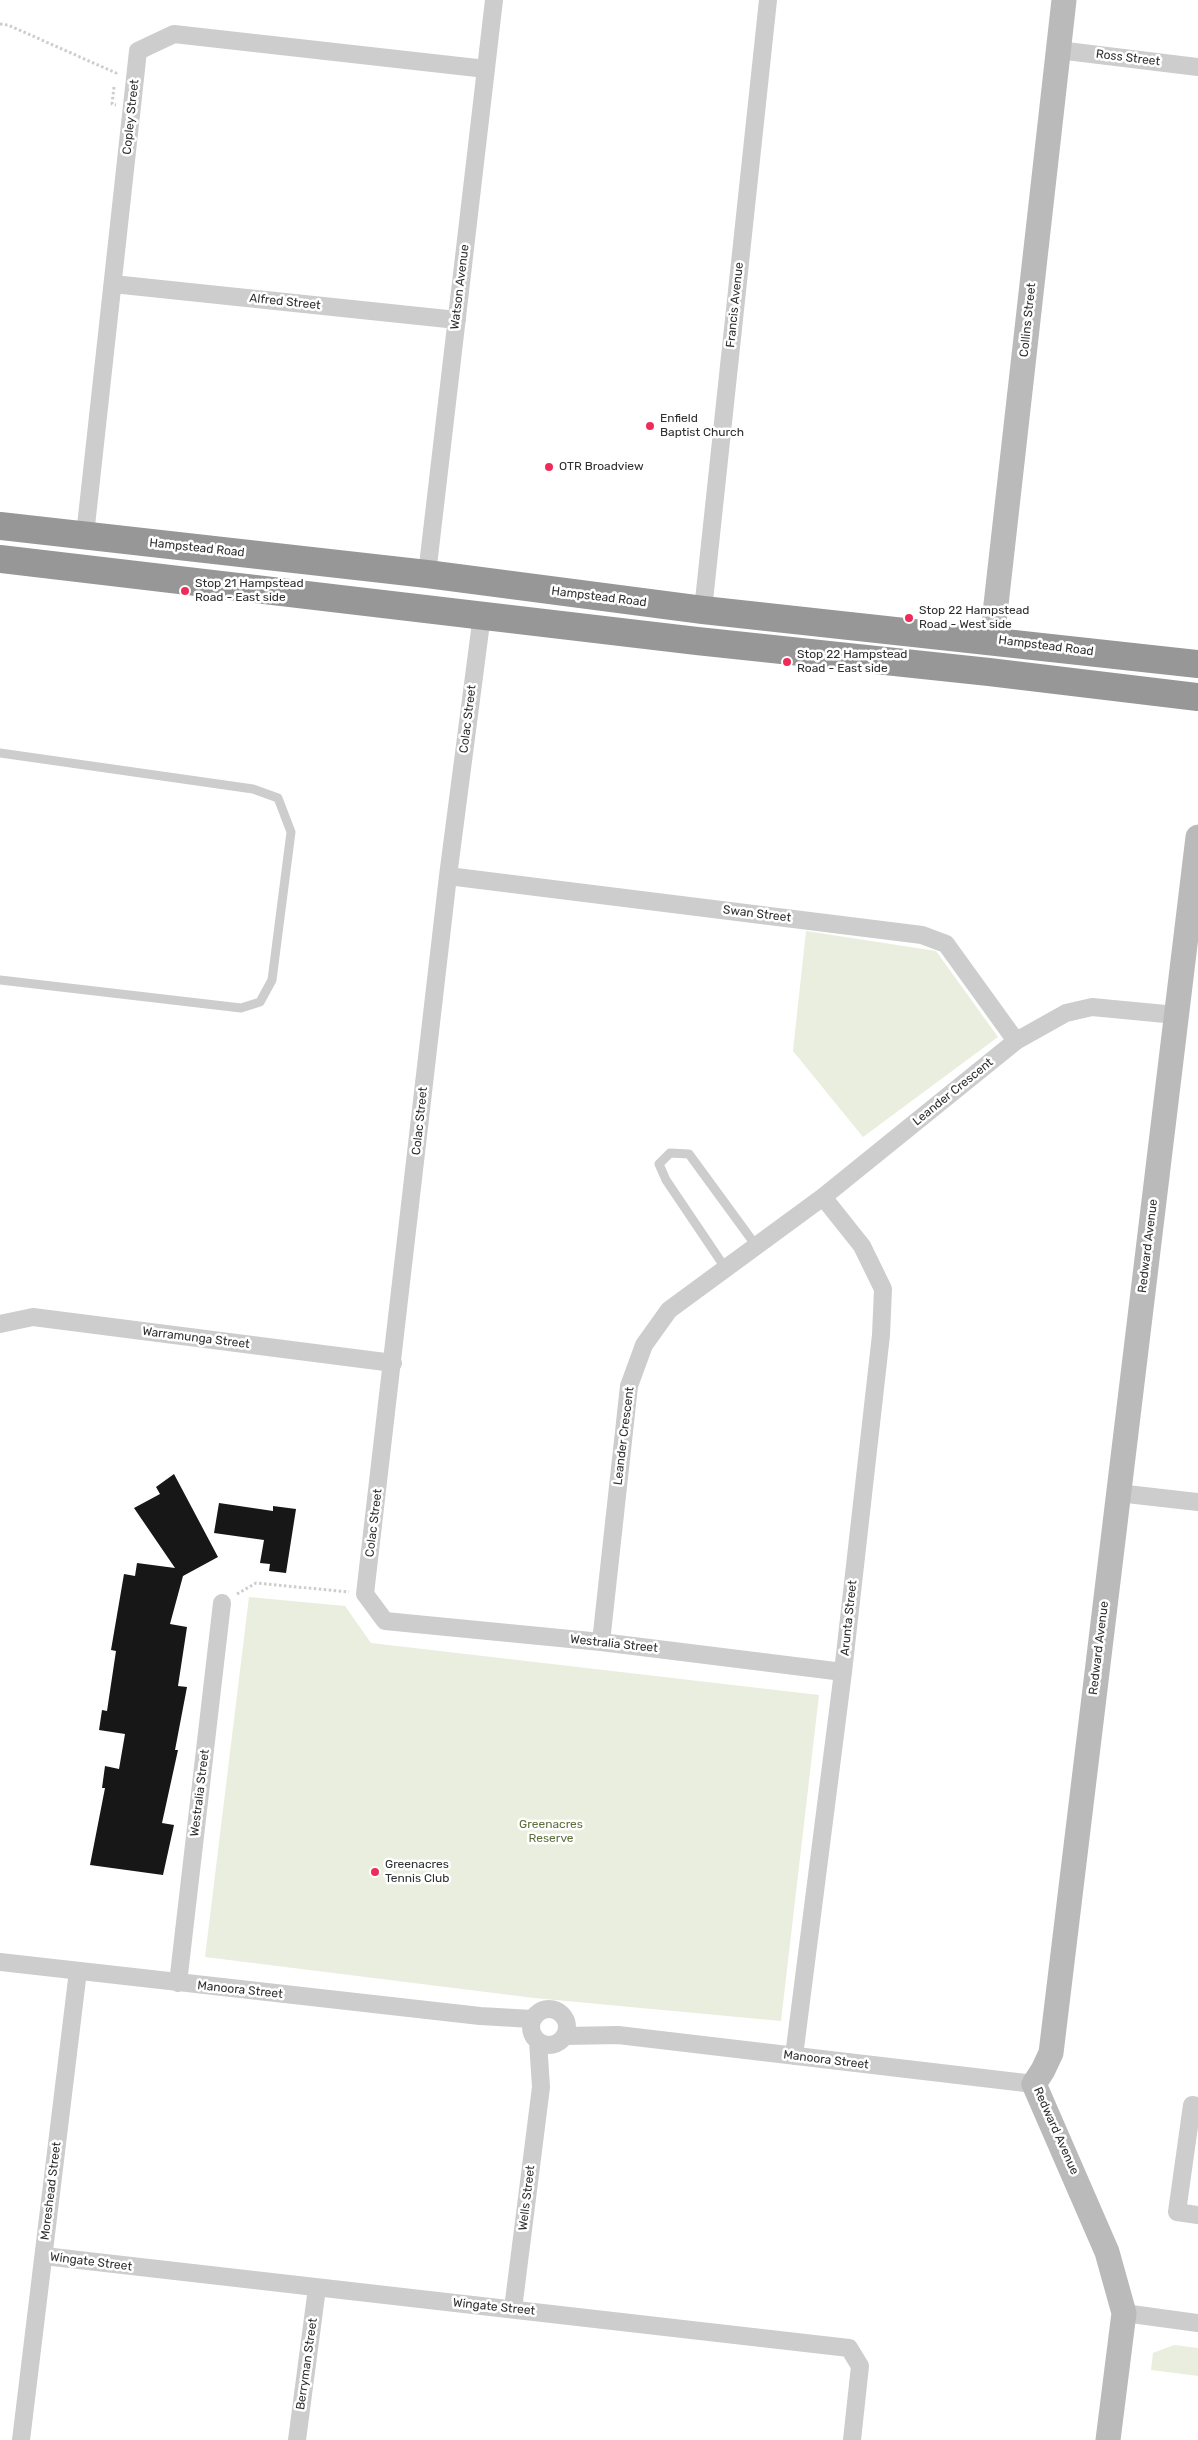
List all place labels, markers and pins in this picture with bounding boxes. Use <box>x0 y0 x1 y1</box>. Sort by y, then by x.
place label: Enfield Baptist Church <box>660 412 744 440</box>
marker: Enfield Baptist Church <box>644 420 656 432</box>
place label: OTR Broadview <box>559 460 644 474</box>
marker: OTR Broadview <box>543 461 555 473</box>
place label: Stop 21 Hampstead Road - East side <box>195 577 304 605</box>
marker: Stop 21 Hampstead Road - East side <box>179 585 191 597</box>
place label: Stop 22 Hampstead Road - West side <box>919 604 1029 632</box>
marker: Stop 22 Hampstead Road - West side <box>903 612 915 624</box>
place label: Stop 22 Hampstead Road - East side <box>797 648 907 676</box>
marker: Stop 22 Hampstead Road - East side <box>781 656 793 668</box>
place label: Greenacres Tennis Club <box>385 1858 449 1886</box>
marker: Greenacres Tennis Club <box>369 1866 381 1878</box>

